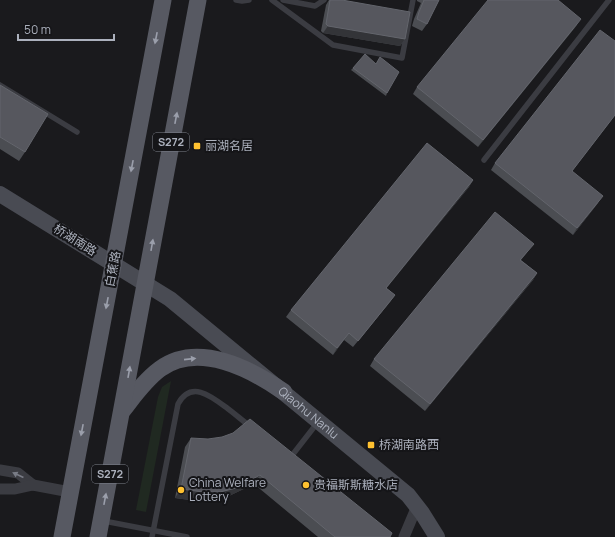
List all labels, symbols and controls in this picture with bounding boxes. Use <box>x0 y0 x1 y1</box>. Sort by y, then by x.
scale bar <box>18 16 114 42</box>
text: 50 m <box>24 21 51 38</box>
one-way arrow <box>153 32 159 44</box>
one-way arrow <box>173 112 179 124</box>
road number: S272 <box>153 133 189 151</box>
place label: 丽湖名居 <box>205 137 253 154</box>
marker: 丽湖名居 <box>192 141 202 151</box>
one-way arrow <box>129 160 135 172</box>
street label: 桥湖南路 <box>50 220 100 260</box>
one-way arrow <box>149 239 155 252</box>
street label: 白蕉路 <box>101 250 124 288</box>
one-way arrow <box>103 296 109 309</box>
one-way arrow <box>184 356 196 362</box>
one-way arrow <box>126 366 132 378</box>
street label: Qiaohu Nanlu <box>275 382 343 443</box>
one-way arrow <box>79 424 85 436</box>
place label: 桥湖南路西 <box>379 436 439 453</box>
marker: 桥湖南路西 <box>366 440 376 450</box>
road number: S272 <box>92 465 128 483</box>
one-way arrow <box>12 472 24 478</box>
place label: China Welfare Lottery <box>189 474 266 505</box>
place label: 贵福斯斯糖水店 <box>314 476 398 493</box>
marker: 贵福斯斯糖水店 <box>301 480 311 490</box>
marker: China Welfare Lottery <box>176 485 186 495</box>
one-way arrow <box>103 493 109 505</box>

